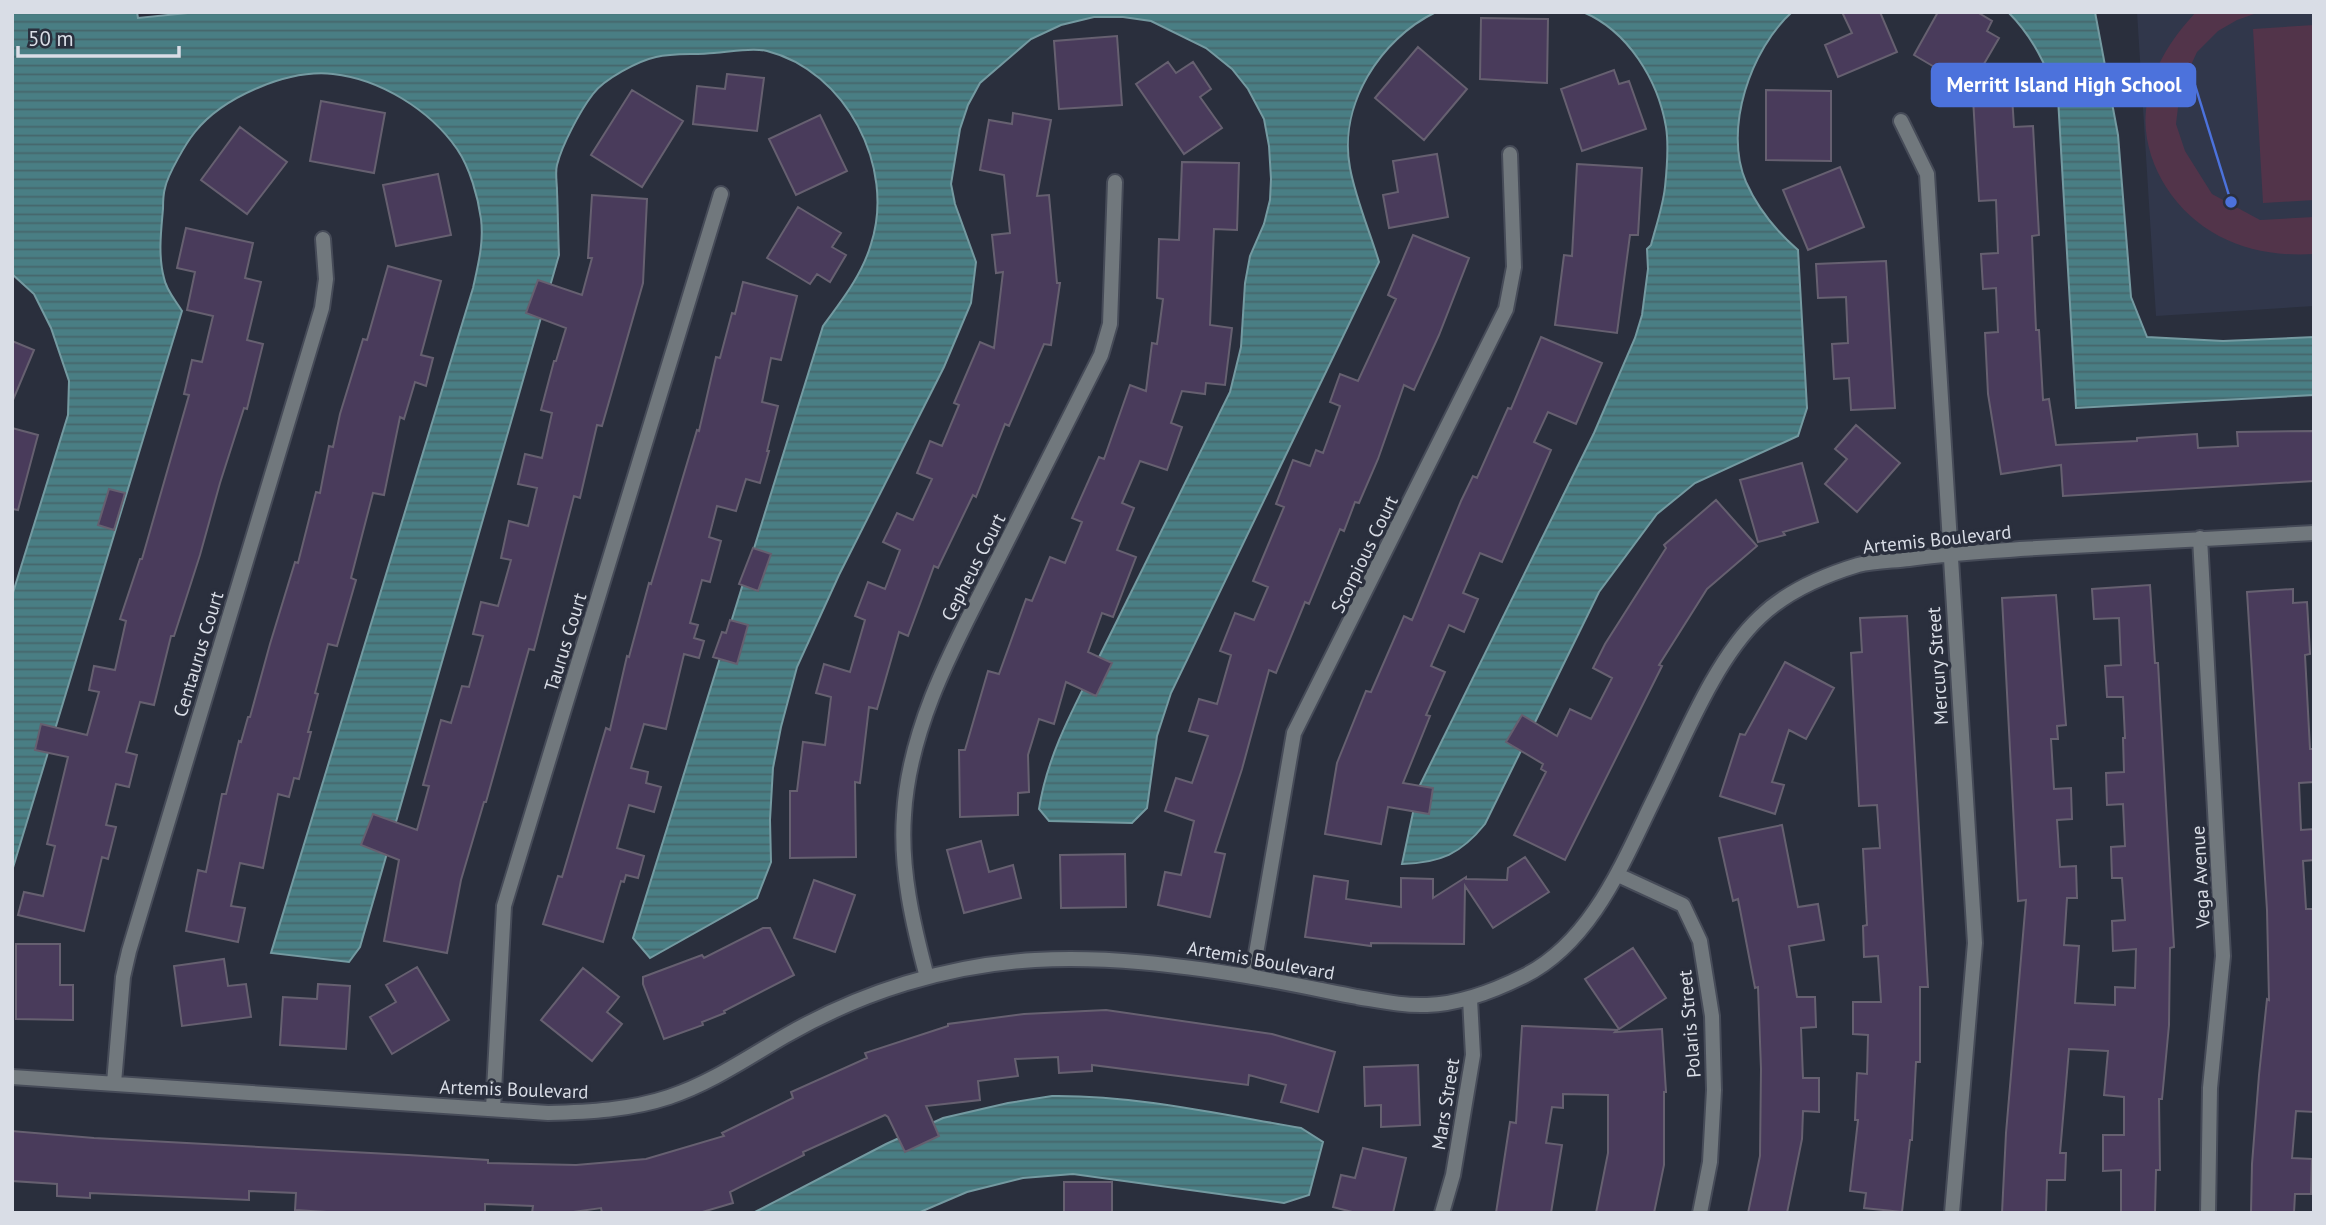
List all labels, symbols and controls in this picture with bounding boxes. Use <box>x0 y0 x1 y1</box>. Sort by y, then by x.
scale bar <box>18 14 178 58</box>
text: 50 m <box>28 25 74 52</box>
callout: Merritt Island High School <box>1932 64 2195 106</box>
text: Merritt Island High School <box>1947 71 2182 98</box>
street label: Scorpious Court <box>1325 491 1403 617</box>
street label: Cepheus Court <box>936 509 1011 625</box>
street label: Artemis Boulevard <box>1862 519 2012 559</box>
street label: Centaurus Court <box>167 588 229 720</box>
street label: Taurus Court <box>539 589 592 694</box>
street label: Mercury Street <box>1921 606 1953 726</box>
street label: Vega Avenue <box>2185 825 2215 930</box>
street label: Artemis Boulevard <box>1185 935 1337 985</box>
street label: Polaris Street <box>1672 968 1706 1079</box>
street label: Mars Street <box>1426 1056 1464 1152</box>
street label: Artemis Boulevard <box>439 1074 589 1104</box>

